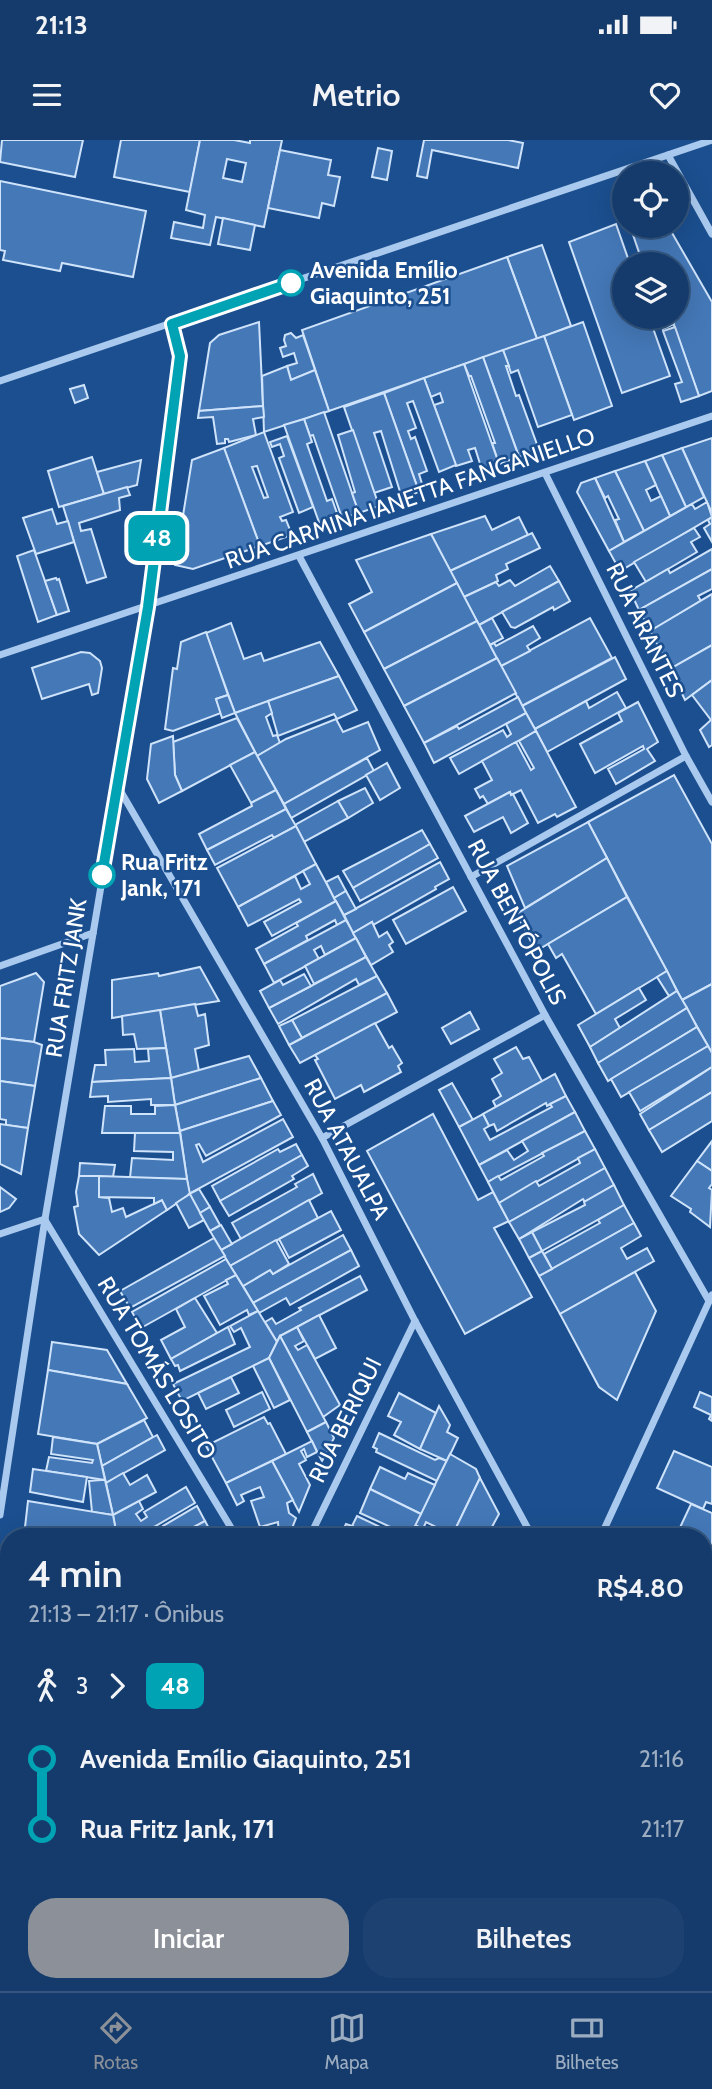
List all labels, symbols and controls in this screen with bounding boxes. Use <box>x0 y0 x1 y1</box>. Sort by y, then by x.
text: 21:13 <box>35 9 88 41</box>
text: Metrio <box>311 75 401 114</box>
icon: menu <box>28 76 66 114</box>
icon: heart <box>646 76 684 114</box>
map controls <box>612 161 689 329</box>
button: locate <box>612 161 689 238</box>
button: layers <box>612 252 689 329</box>
place label: Avenida Emílio Giaquinto, 251 <box>310 256 458 310</box>
marker: Avenida Emílio Giaquinto, 251 <box>278 270 304 296</box>
street label: RUA CARMINA IANETTA FANGANIELLO <box>222 421 598 575</box>
line badge: 48 <box>125 515 188 561</box>
text: 48 <box>142 523 172 552</box>
street label: RUA ARANTES <box>600 558 690 702</box>
street label: RUA BENTÓPOLIS <box>462 835 572 1009</box>
place label: Rua Fritz Jank, 171 <box>120 848 208 902</box>
marker: Rua Fritz Jank, 171 <box>89 862 115 888</box>
street label: RUA FRITZ JANK <box>40 897 92 1059</box>
street label: RUA ATAUALPA <box>298 1074 396 1224</box>
street label: RUA TOMÁS LOSITO <box>92 1271 223 1464</box>
street label: RUA BERIQUI <box>303 1353 387 1487</box>
text: 4 min <box>28 1550 123 1597</box>
text: R$4.80 <box>597 1572 684 1604</box>
text: 21:13 – 21:17 · Ônibus <box>28 1600 224 1628</box>
icon: walk <box>28 1667 66 1705</box>
icon: forward <box>98 1667 136 1705</box>
text: 48 <box>160 1671 190 1700</box>
text: 3 <box>76 1672 88 1700</box>
text: Avenida Emílio Giaquinto, 251 <box>80 1743 412 1775</box>
text: 21:16 <box>639 1745 684 1773</box>
text: Rua Fritz Jank, 171 <box>80 1813 275 1845</box>
text: 21:17 <box>641 1815 684 1843</box>
button: Iniciar <box>28 1898 349 1978</box>
button: Bilhetes <box>363 1898 684 1978</box>
tab: Rotas <box>93 2009 138 2074</box>
tab: Mapa <box>324 2009 369 2074</box>
tab: Bilhetes <box>555 2009 619 2074</box>

